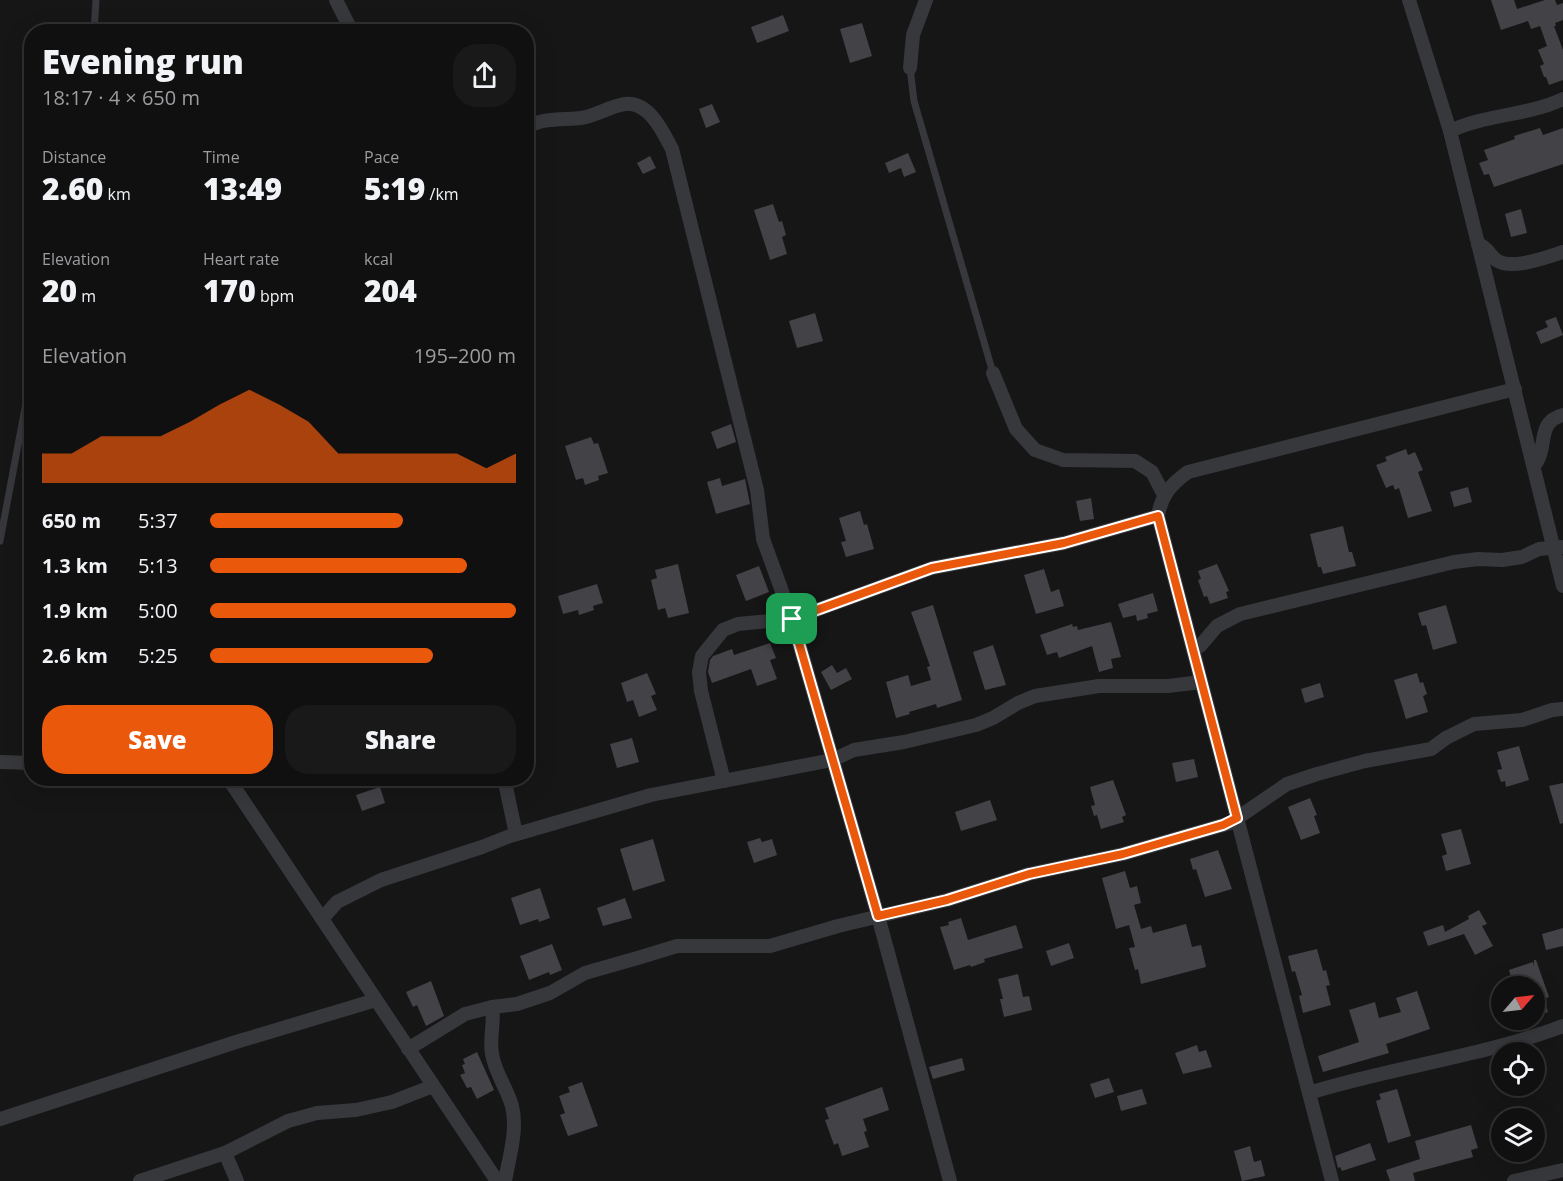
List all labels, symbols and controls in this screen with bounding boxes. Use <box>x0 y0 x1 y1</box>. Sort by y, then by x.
text: Evening run <box>42 39 244 84</box>
button: share <box>453 44 516 107</box>
text: 18:17 · 4 × 650 m <box>42 84 200 111</box>
text: Distance <box>42 146 106 168</box>
text: Time <box>203 146 240 168</box>
text: Pace <box>364 146 399 168</box>
text: 2.60 <box>42 168 103 209</box>
text: 13:49 <box>203 168 282 209</box>
text: 5:19 <box>364 168 425 209</box>
text: km <box>103 183 131 205</box>
text: /km <box>425 183 459 205</box>
text: Elevation <box>42 248 110 270</box>
text: Heart rate <box>203 248 279 270</box>
text: kcal <box>364 248 393 270</box>
text: 20 <box>42 270 77 311</box>
text: 170 <box>203 270 256 311</box>
text: 204 <box>364 270 417 311</box>
text: m <box>77 285 96 307</box>
text: bpm <box>256 285 294 307</box>
text: Elevation <box>42 342 127 369</box>
text: 195–200 m <box>414 342 516 369</box>
text: 650 m <box>42 507 101 534</box>
text: 5:37 <box>138 507 178 534</box>
text: 1.3 km <box>42 552 108 579</box>
text: 5:13 <box>138 552 178 579</box>
pin <box>766 593 817 644</box>
text: 1.9 km <box>42 597 108 624</box>
text: 5:00 <box>138 597 178 624</box>
icon: arrive <box>775 602 808 635</box>
text: 2.6 km <box>42 642 108 669</box>
text: 5:25 <box>138 642 178 669</box>
button: Save <box>42 705 273 774</box>
button: Share <box>285 705 516 774</box>
north arrow <box>1491 976 1545 1030</box>
map controls <box>1491 976 1545 1162</box>
button: locate <box>1491 1042 1545 1096</box>
button: layers <box>1491 1108 1545 1162</box>

